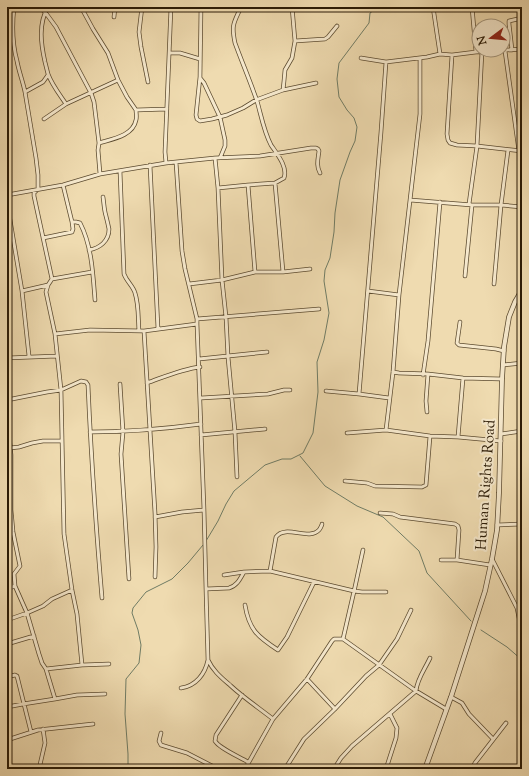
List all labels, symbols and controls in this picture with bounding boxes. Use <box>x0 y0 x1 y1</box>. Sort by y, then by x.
north arrow <box>471 18 511 58</box>
text: N <box>473 34 492 48</box>
street label: Human Rights Road <box>471 419 502 551</box>

